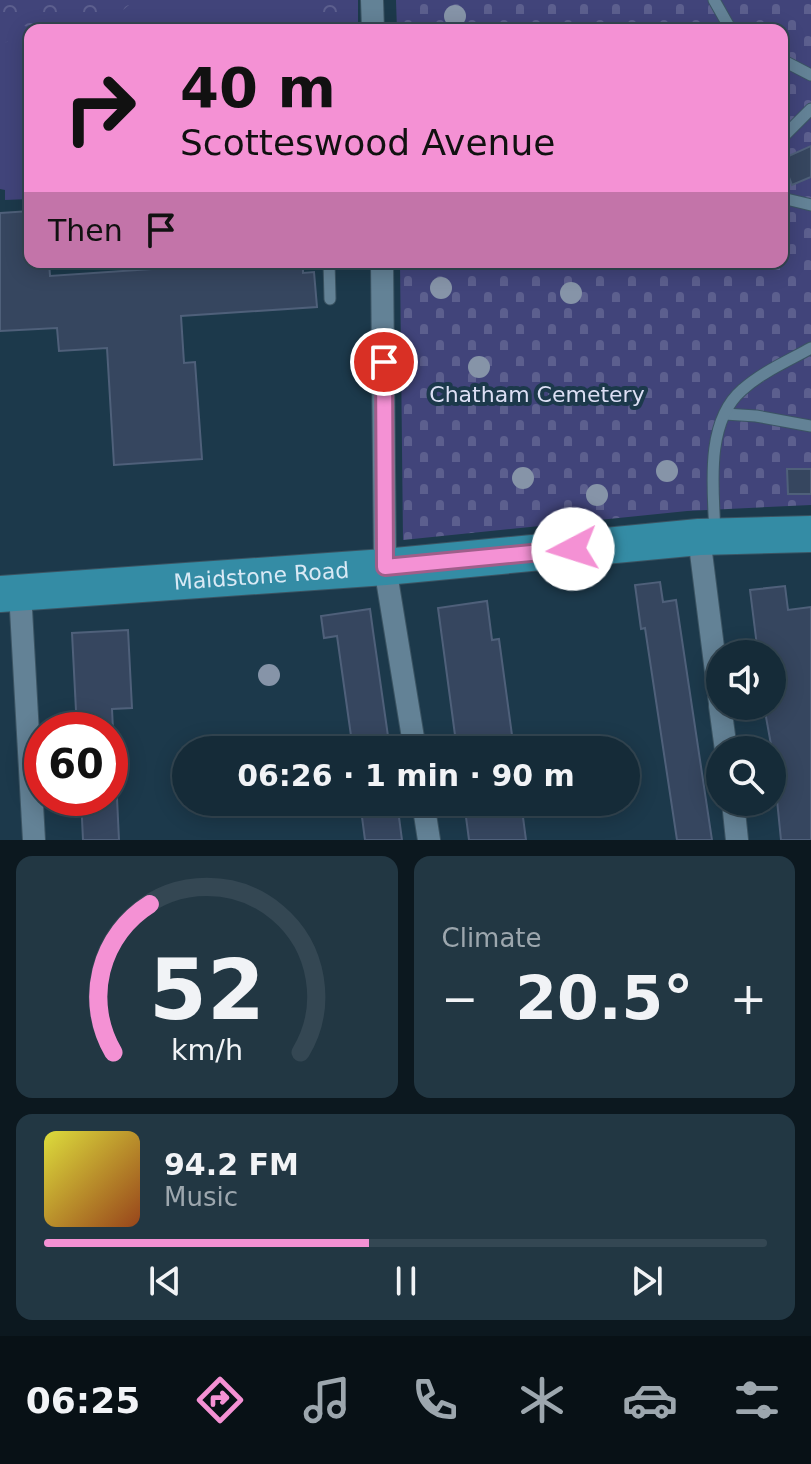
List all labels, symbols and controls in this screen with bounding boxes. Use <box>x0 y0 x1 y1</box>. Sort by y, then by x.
text: 40 m <box>180 55 336 120</box>
icon: right <box>48 56 152 160</box>
text: Scotteswood Avenue <box>180 122 555 163</box>
icon: arrive <box>139 208 183 252</box>
text: Then <box>48 213 123 248</box>
pin <box>350 328 418 396</box>
icon: arrive <box>362 340 406 384</box>
park label: Chatham Cemetery <box>429 382 645 407</box>
position arrow <box>531 507 615 591</box>
street label: Maidstone Road <box>173 558 350 595</box>
map controls <box>706 640 786 816</box>
button: sound <box>706 640 786 720</box>
speed limit sign: 60 <box>24 712 128 816</box>
button: search <box>706 736 786 816</box>
text: 06:26 · 1 min · 90 m <box>237 758 575 793</box>
text: Climate <box>442 923 542 953</box>
text: 52 <box>149 942 265 1039</box>
text: 20.5° <box>515 963 693 1033</box>
text: − <box>442 973 478 1024</box>
text: + <box>730 973 767 1024</box>
text: km/h <box>171 1033 243 1067</box>
text: 94.2 FM <box>164 1147 299 1182</box>
text: Music <box>164 1182 238 1212</box>
icon: previous <box>143 1259 187 1303</box>
icon: pause <box>384 1259 428 1303</box>
icon: next <box>625 1259 669 1303</box>
icon: directions <box>192 1372 248 1428</box>
icon: music <box>299 1372 355 1428</box>
icon: phone <box>407 1372 463 1428</box>
icon: climate <box>514 1372 570 1428</box>
icon: car <box>622 1372 678 1428</box>
icon: filters <box>729 1372 785 1428</box>
text: 06:25 <box>26 1380 140 1421</box>

